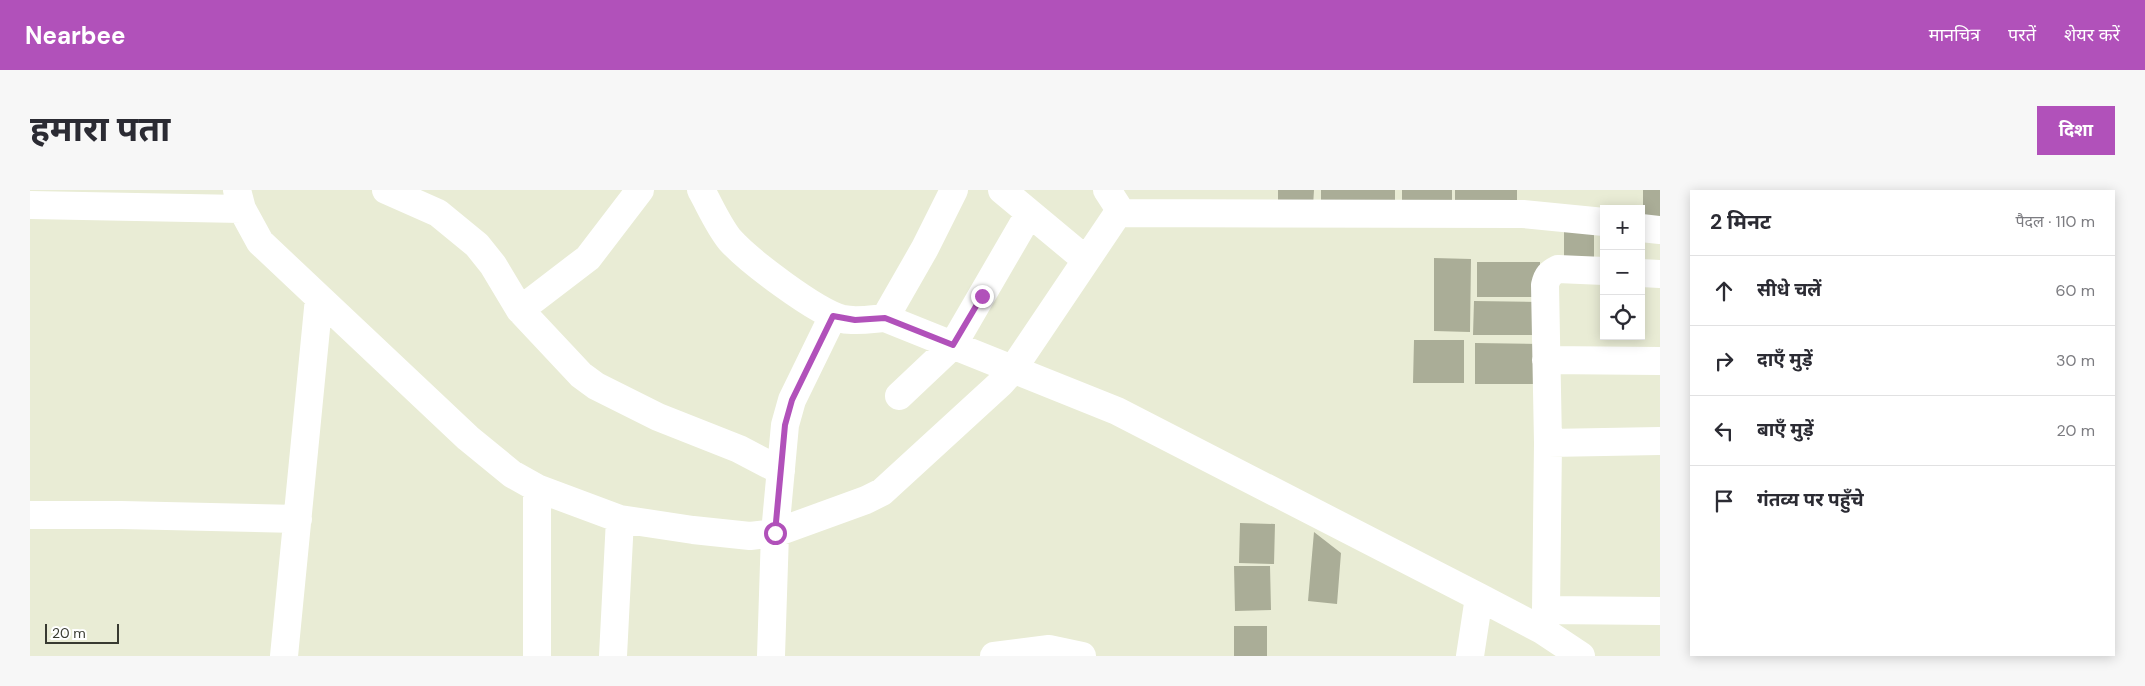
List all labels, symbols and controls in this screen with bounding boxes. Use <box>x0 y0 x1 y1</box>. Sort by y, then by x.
text: Nearbee <box>25 20 125 51</box>
text: मानचित्र <box>1929 23 1980 47</box>
text: परतें <box>2008 23 2036 47</box>
text: शेयर करें <box>2064 23 2120 47</box>
text: हमारा पता <box>30 106 170 152</box>
button: दिशा <box>2037 106 2115 155</box>
map controls <box>1600 205 1645 340</box>
button: + <box>1600 205 1645 250</box>
text: 2 मिनट <box>1710 208 1771 236</box>
text: पैदल · 110 m <box>2015 211 2095 232</box>
button: − <box>1600 250 1645 295</box>
icon: ahead <box>1710 277 1738 305</box>
text: सीधे चलें <box>1757 277 1821 302</box>
text: 60 m <box>2055 280 2095 301</box>
route end <box>971 285 994 308</box>
button: locate <box>1600 295 1645 340</box>
icon: right <box>1710 347 1738 375</box>
text: दाएँ मुड़ें <box>1757 347 1812 372</box>
text: 30 m <box>2056 350 2095 371</box>
icon: left <box>1710 417 1738 445</box>
text: बाएँ मुड़ें <box>1757 417 1814 442</box>
text: 20 m <box>2056 420 2095 441</box>
icon: arrive <box>1710 487 1738 515</box>
text: गंतव्य पर पहुँचे <box>1757 487 1864 512</box>
route start <box>764 522 787 545</box>
scale bar <box>45 621 119 644</box>
text: 20 m <box>52 624 86 642</box>

